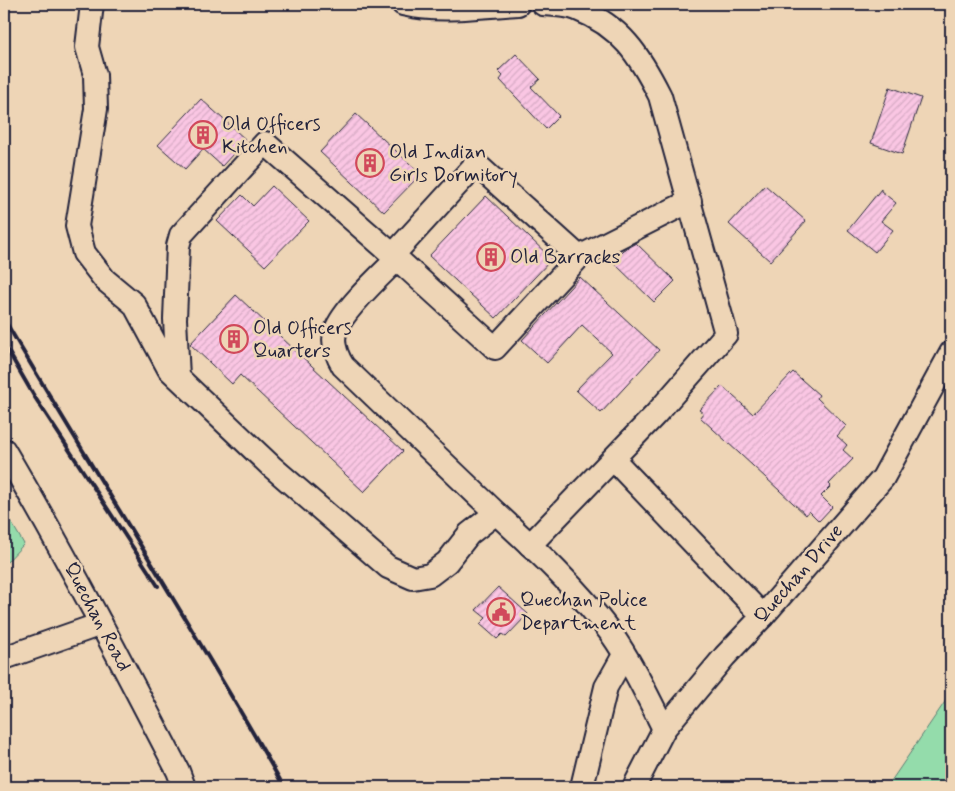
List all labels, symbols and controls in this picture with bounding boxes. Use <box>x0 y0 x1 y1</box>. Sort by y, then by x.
place label: Old Officers Kitchen <box>222 111 321 161</box>
building icon: Old Officers Kitchen <box>188 120 218 150</box>
place label: Old Indian Girls Dormitory <box>389 139 518 189</box>
building icon: Old Indian Girls Dormitory <box>355 148 385 178</box>
building icon: Old Barracks <box>476 242 506 272</box>
place label: Old Barracks <box>510 244 620 271</box>
place label: Old Officers Quarters <box>253 315 352 365</box>
building icon: Old Officers Quarters <box>219 324 249 354</box>
street label: Quechan Drive <box>748 518 850 630</box>
street label: Quechan Road <box>57 557 137 677</box>
place label: Quechan Police Department <box>520 587 648 637</box>
public building icon: Quechan Police Department <box>486 597 516 627</box>

